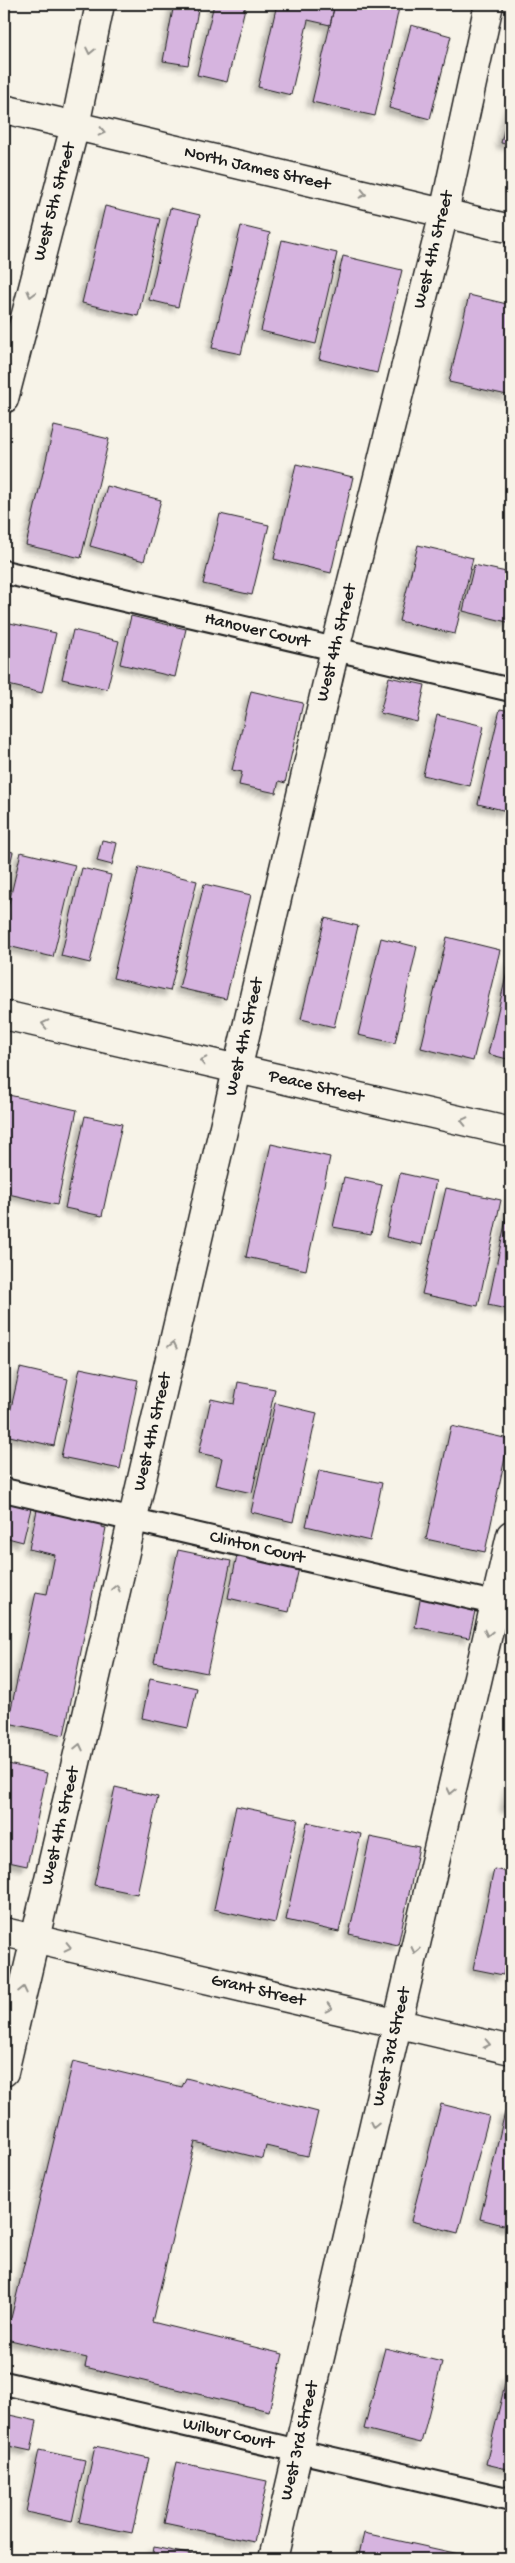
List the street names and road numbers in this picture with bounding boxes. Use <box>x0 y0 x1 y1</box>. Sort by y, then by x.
street label: West 5th Street <box>29 139 81 263</box>
street label: North James Street <box>182 142 334 196</box>
street label: West 4th Street <box>409 187 459 311</box>
street label: West 4th Street <box>312 580 362 704</box>
street label: Hanover Court <box>202 609 313 654</box>
street label: West 4th Street <box>221 974 269 1098</box>
street label: Peace Street <box>265 1066 367 1108</box>
street label: West 4th Street <box>129 1369 177 1493</box>
street label: Clinton Court <box>207 1527 308 1570</box>
street label: West 4th Street <box>37 1763 85 1887</box>
street label: Grant Street <box>209 1970 309 2012</box>
street label: West 3rd Street <box>368 1984 416 2108</box>
street label: West 3rd Street <box>276 2378 324 2502</box>
street label: Wilbur Court <box>180 2413 277 2455</box>

